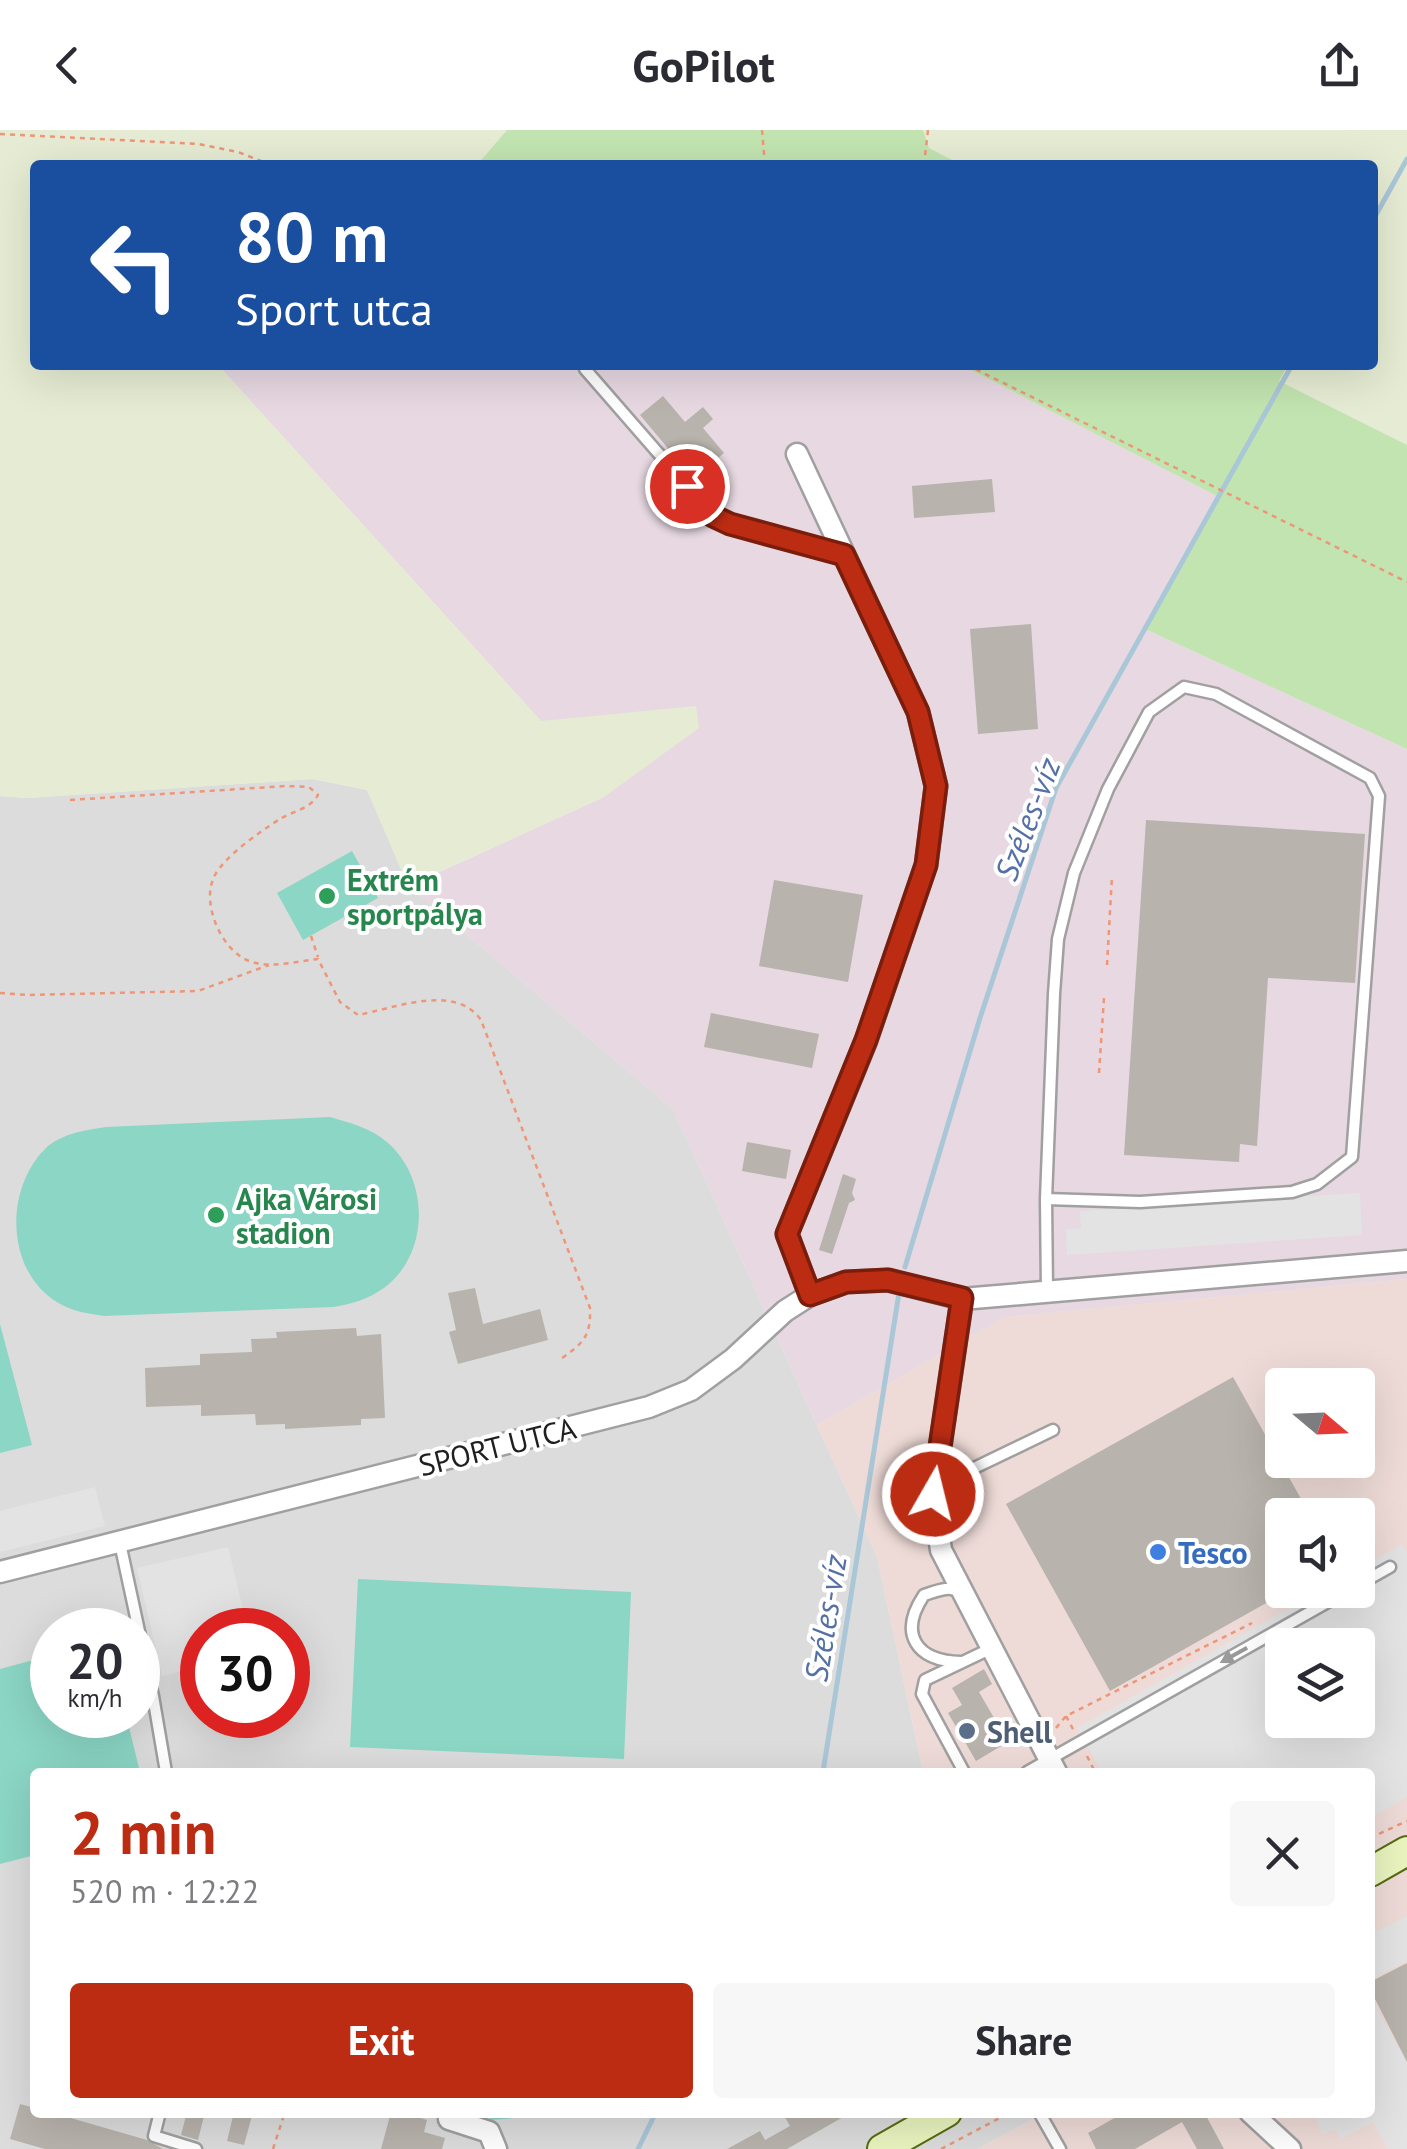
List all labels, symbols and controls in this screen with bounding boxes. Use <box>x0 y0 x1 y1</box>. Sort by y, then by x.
text: GoPilot <box>632 36 775 94</box>
icon: back <box>40 38 95 93</box>
icon: share <box>1312 38 1367 93</box>
text: 80 m <box>235 191 388 281</box>
icon: left <box>70 200 200 330</box>
text: Sport utca <box>235 279 433 337</box>
pin <box>645 444 730 529</box>
icon: arrive <box>660 459 715 514</box>
water label: Széles-víz <box>985 751 1070 886</box>
place label: Extrém sportpálya <box>347 860 483 933</box>
marker: Extrém sportpálya <box>316 885 338 907</box>
place label: Ajka Városi stadion <box>236 1179 377 1252</box>
marker: Ajka Városi stadion <box>205 1204 227 1226</box>
north arrow <box>1265 1368 1375 1478</box>
map controls <box>1265 1368 1375 1738</box>
street label: SPORT UTCA <box>414 1408 580 1484</box>
position arrow <box>881 1442 985 1546</box>
button: sound <box>1265 1498 1375 1608</box>
place label: Tesco <box>1178 1533 1248 1572</box>
marker: Tesco <box>1147 1541 1169 1563</box>
water label: Széles-víz <box>794 1550 856 1684</box>
speed limit sign: 30 <box>180 1608 310 1738</box>
text: 20 <box>67 1628 123 1693</box>
button: layers <box>1265 1628 1375 1738</box>
one-way arrow <box>1219 1647 1248 1664</box>
text: km/h <box>68 1682 122 1714</box>
place label: Shell <box>987 1712 1052 1751</box>
marker: Shell <box>956 1720 978 1742</box>
text: 2 min <box>70 1793 216 1871</box>
button: close <box>1230 1801 1335 1906</box>
text: 520 m · 12:22 <box>70 1870 259 1912</box>
button: Exit <box>70 1983 693 2098</box>
button: Share <box>713 1983 1335 2098</box>

